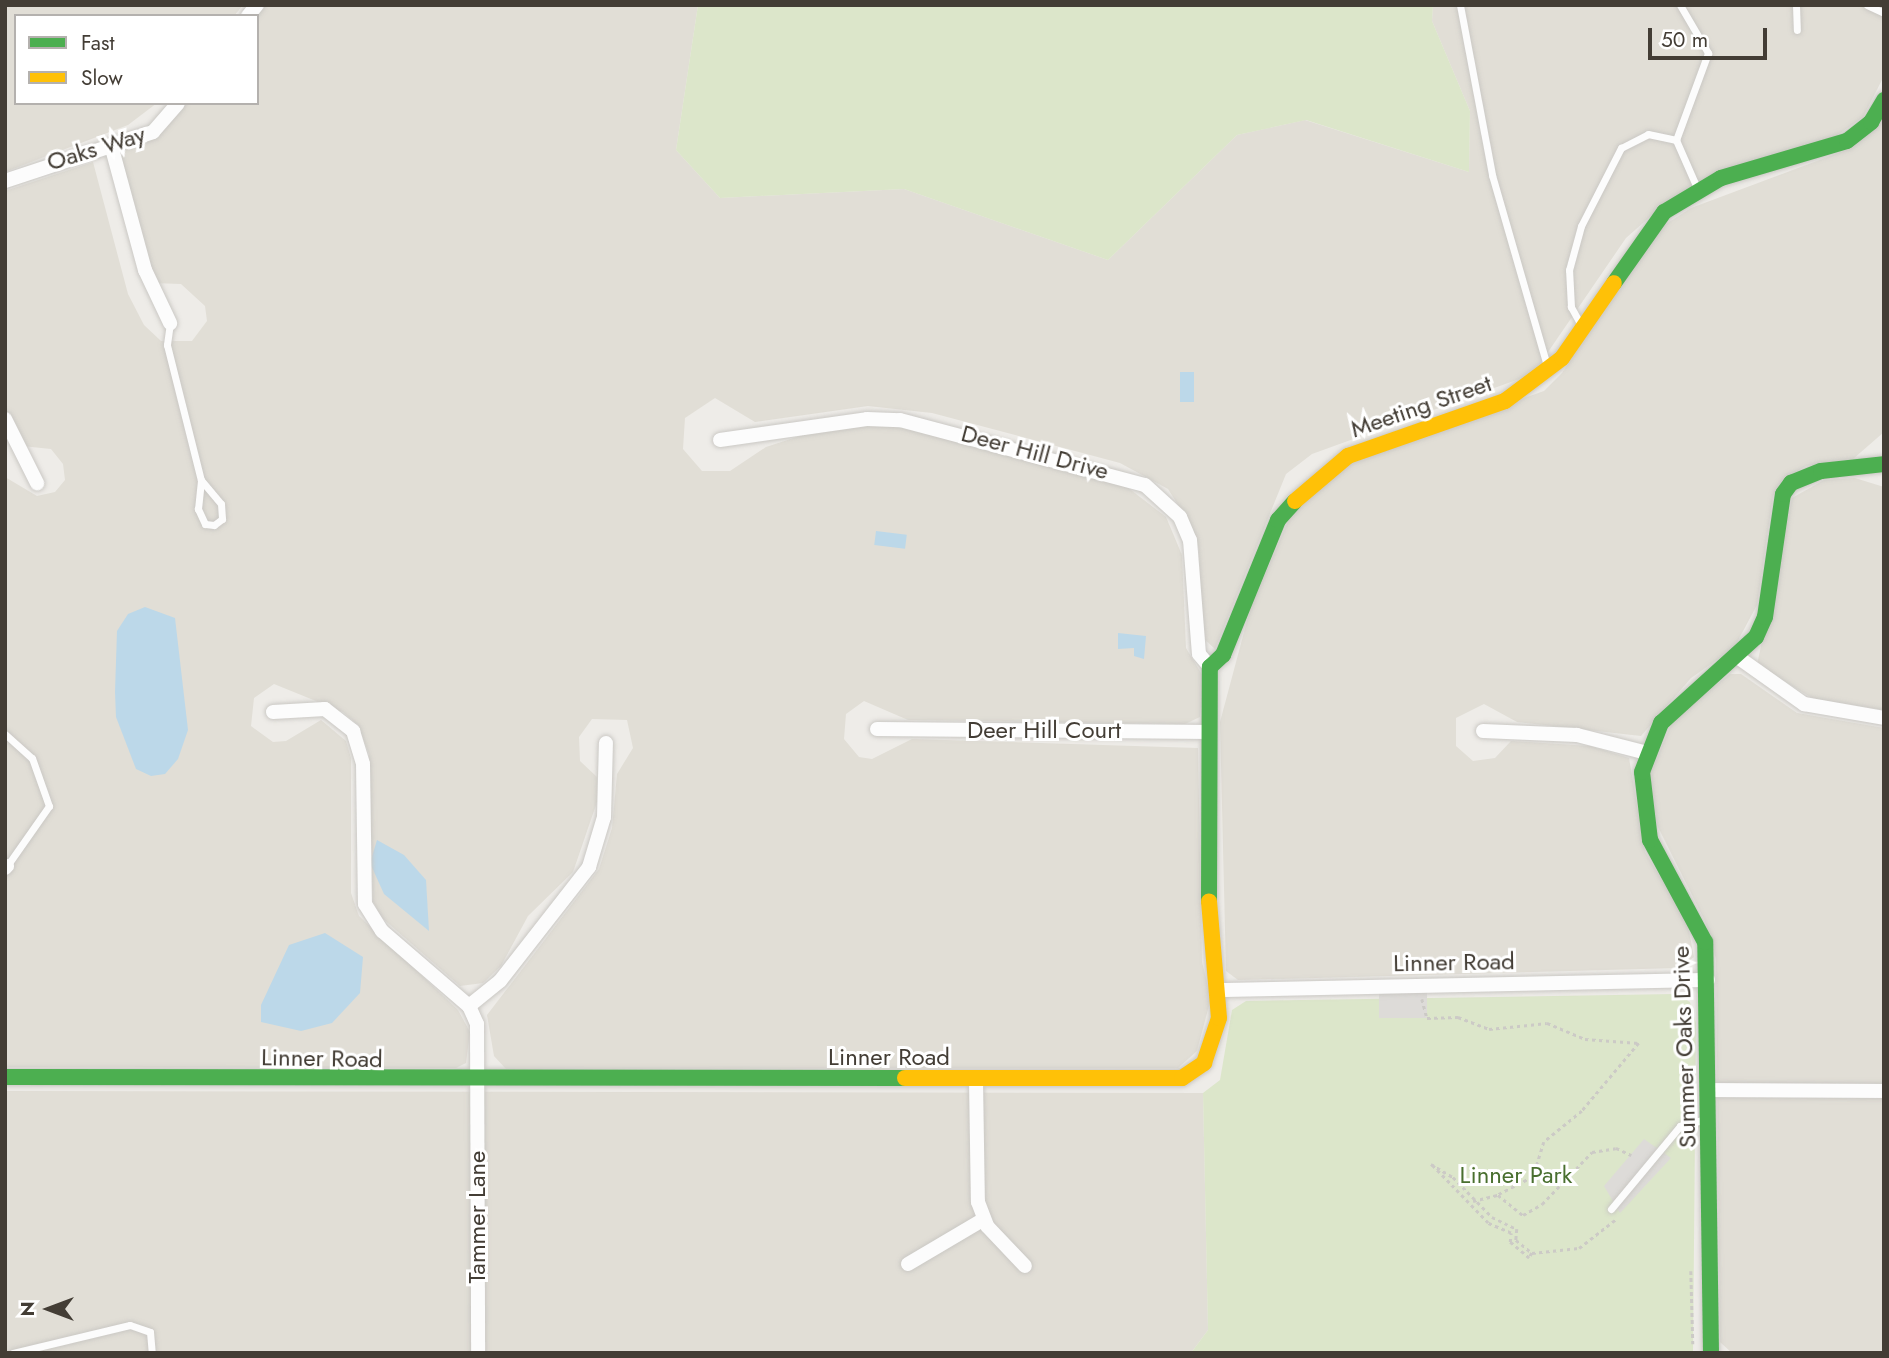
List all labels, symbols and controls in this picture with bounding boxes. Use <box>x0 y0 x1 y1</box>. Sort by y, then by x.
legend <box>14 14 259 105</box>
scale bar <box>1651 14 1770 58</box>
text: 50 m <box>1661 25 1708 55</box>
text: Fast <box>81 28 114 58</box>
text: Slow <box>81 63 123 93</box>
street label: Oaks Way <box>43 119 149 177</box>
street label: Meeting Street <box>1347 368 1495 444</box>
street label: Deer Hill Drive <box>958 418 1112 486</box>
street label: Deer Hill Court <box>967 716 1121 744</box>
street label: Summer Oaks Drive <box>1666 945 1702 1149</box>
street label: Linner Road <box>1393 947 1515 977</box>
street label: Linner Road <box>261 1043 383 1073</box>
street label: Linner Road <box>828 1043 950 1071</box>
street label: Tammer Lane <box>463 1151 491 1283</box>
park label: Linner Park <box>1460 1161 1572 1189</box>
north arrow <box>14 1274 84 1344</box>
text: N <box>14 1301 41 1317</box>

